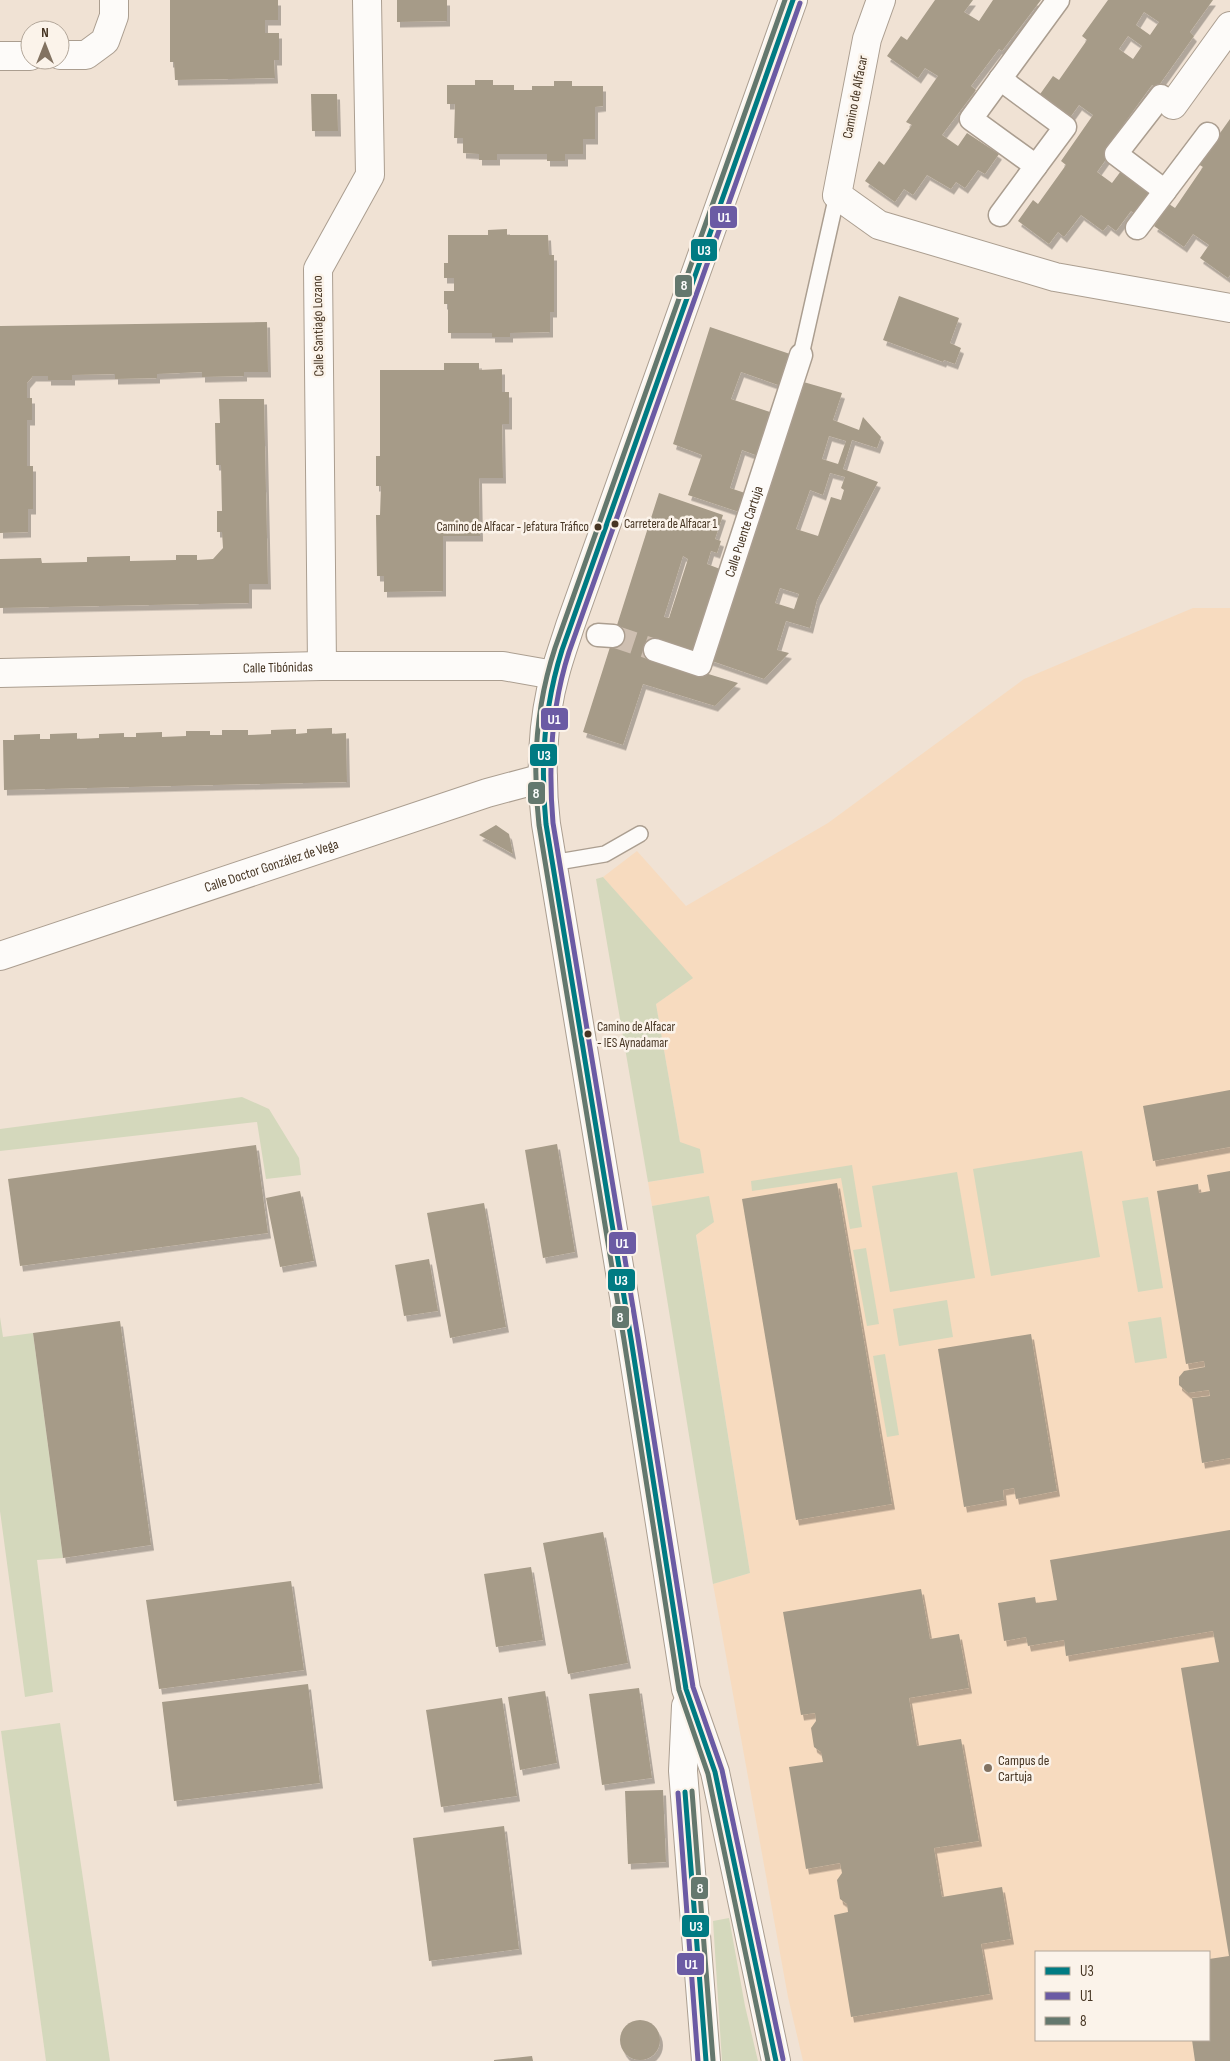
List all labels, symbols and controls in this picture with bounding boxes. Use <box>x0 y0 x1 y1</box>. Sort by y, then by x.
north arrow <box>20 20 70 70</box>
text: N <box>41 24 49 41</box>
street label: Camino de Alfacar <box>839 54 871 140</box>
line badge: U1 <box>709 205 738 229</box>
text: U1 <box>718 209 731 226</box>
line badge: U3 <box>690 238 718 262</box>
text: U3 <box>697 242 711 259</box>
line badge: 8 <box>674 274 693 298</box>
street label: Calle Santiago Lozano <box>309 275 327 377</box>
text: 8 <box>681 277 688 294</box>
street label: Calle Puente Cartuja <box>721 484 766 579</box>
place label: Carretera de Alfacar 1 <box>624 516 718 532</box>
place label: Camino de Alfacar - Jefatura Tráfico <box>436 519 589 535</box>
marker: Carretera de Alfacar 1 <box>610 519 620 529</box>
marker: Camino de Alfacar - Jefatura Tráfico <box>593 522 603 532</box>
street label: Calle Tibónidas <box>243 658 313 676</box>
line badge: U1 <box>540 707 569 731</box>
text: U1 <box>548 711 561 728</box>
line badge: U3 <box>529 743 558 767</box>
text: U3 <box>537 747 551 764</box>
line badge: 8 <box>527 781 546 805</box>
text: 8 <box>533 785 540 802</box>
street label: Calle Doctor González de Vega <box>202 835 340 896</box>
place label: Camino de Alfacar - IES Aynadamar <box>597 1019 675 1051</box>
marker: Camino de Alfacar - IES Aynadamar <box>583 1029 593 1039</box>
line badge: U1 <box>608 1231 637 1255</box>
text: U1 <box>616 1235 629 1252</box>
line badge: U3 <box>607 1268 636 1292</box>
text: U3 <box>614 1272 628 1289</box>
line badge: 8 <box>611 1305 630 1329</box>
text: 8 <box>617 1309 624 1326</box>
place label: Campus de Cartuja <box>998 1752 1049 1785</box>
marker: Campus de Cartuja <box>982 1762 994 1774</box>
line badge: 8 <box>690 1876 709 1900</box>
text: 8 <box>697 1880 704 1897</box>
line badge: U3 <box>681 1914 710 1938</box>
text: U3 <box>689 1918 703 1935</box>
legend <box>1035 1951 1210 2041</box>
line badge: U1 <box>676 1952 705 1976</box>
text: U1 <box>685 1956 698 1973</box>
text: U3 <box>1080 1962 1094 1981</box>
text: U1 <box>1080 1987 1093 2006</box>
text: 8 <box>1080 2012 1087 2031</box>

